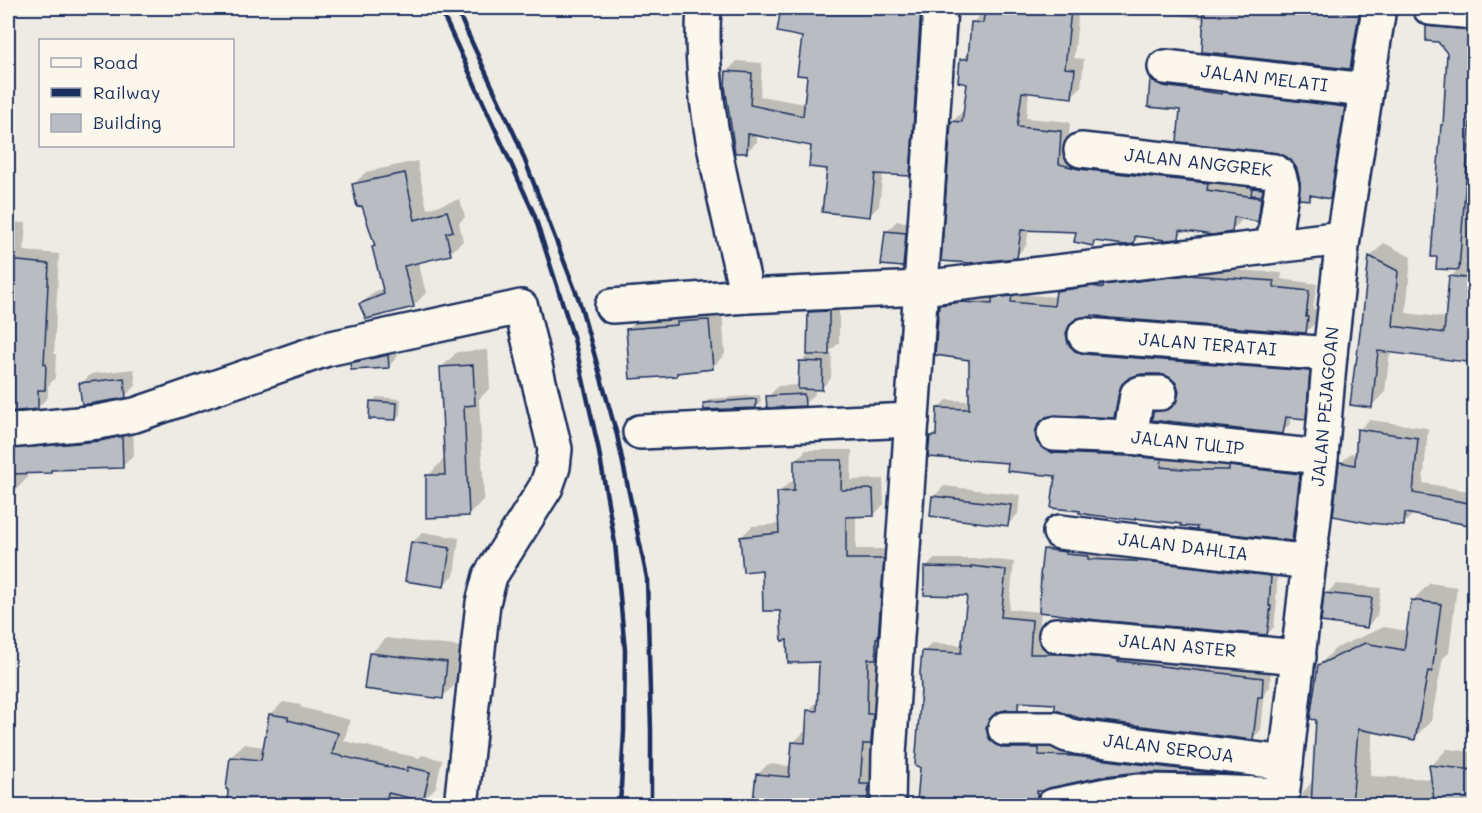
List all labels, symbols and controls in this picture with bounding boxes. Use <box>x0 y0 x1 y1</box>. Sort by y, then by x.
legend <box>39 39 234 147</box>
text: Road <box>93 50 138 74</box>
street label: JALAN MELATI <box>1200 58 1329 97</box>
text: Railway <box>93 80 160 104</box>
text: Building <box>93 110 161 134</box>
street label: JALAN ANGGREK <box>1123 142 1274 182</box>
street label: JALAN PEJAGOAN <box>1305 325 1344 488</box>
street label: JALAN TERATAI <box>1138 326 1278 361</box>
street label: JALAN TULIP <box>1130 424 1246 460</box>
street label: JALAN DAHLIA <box>1117 526 1250 566</box>
street label: JALAN ASTER <box>1118 628 1237 662</box>
street label: JALAN SEROJA <box>1102 727 1236 767</box>

